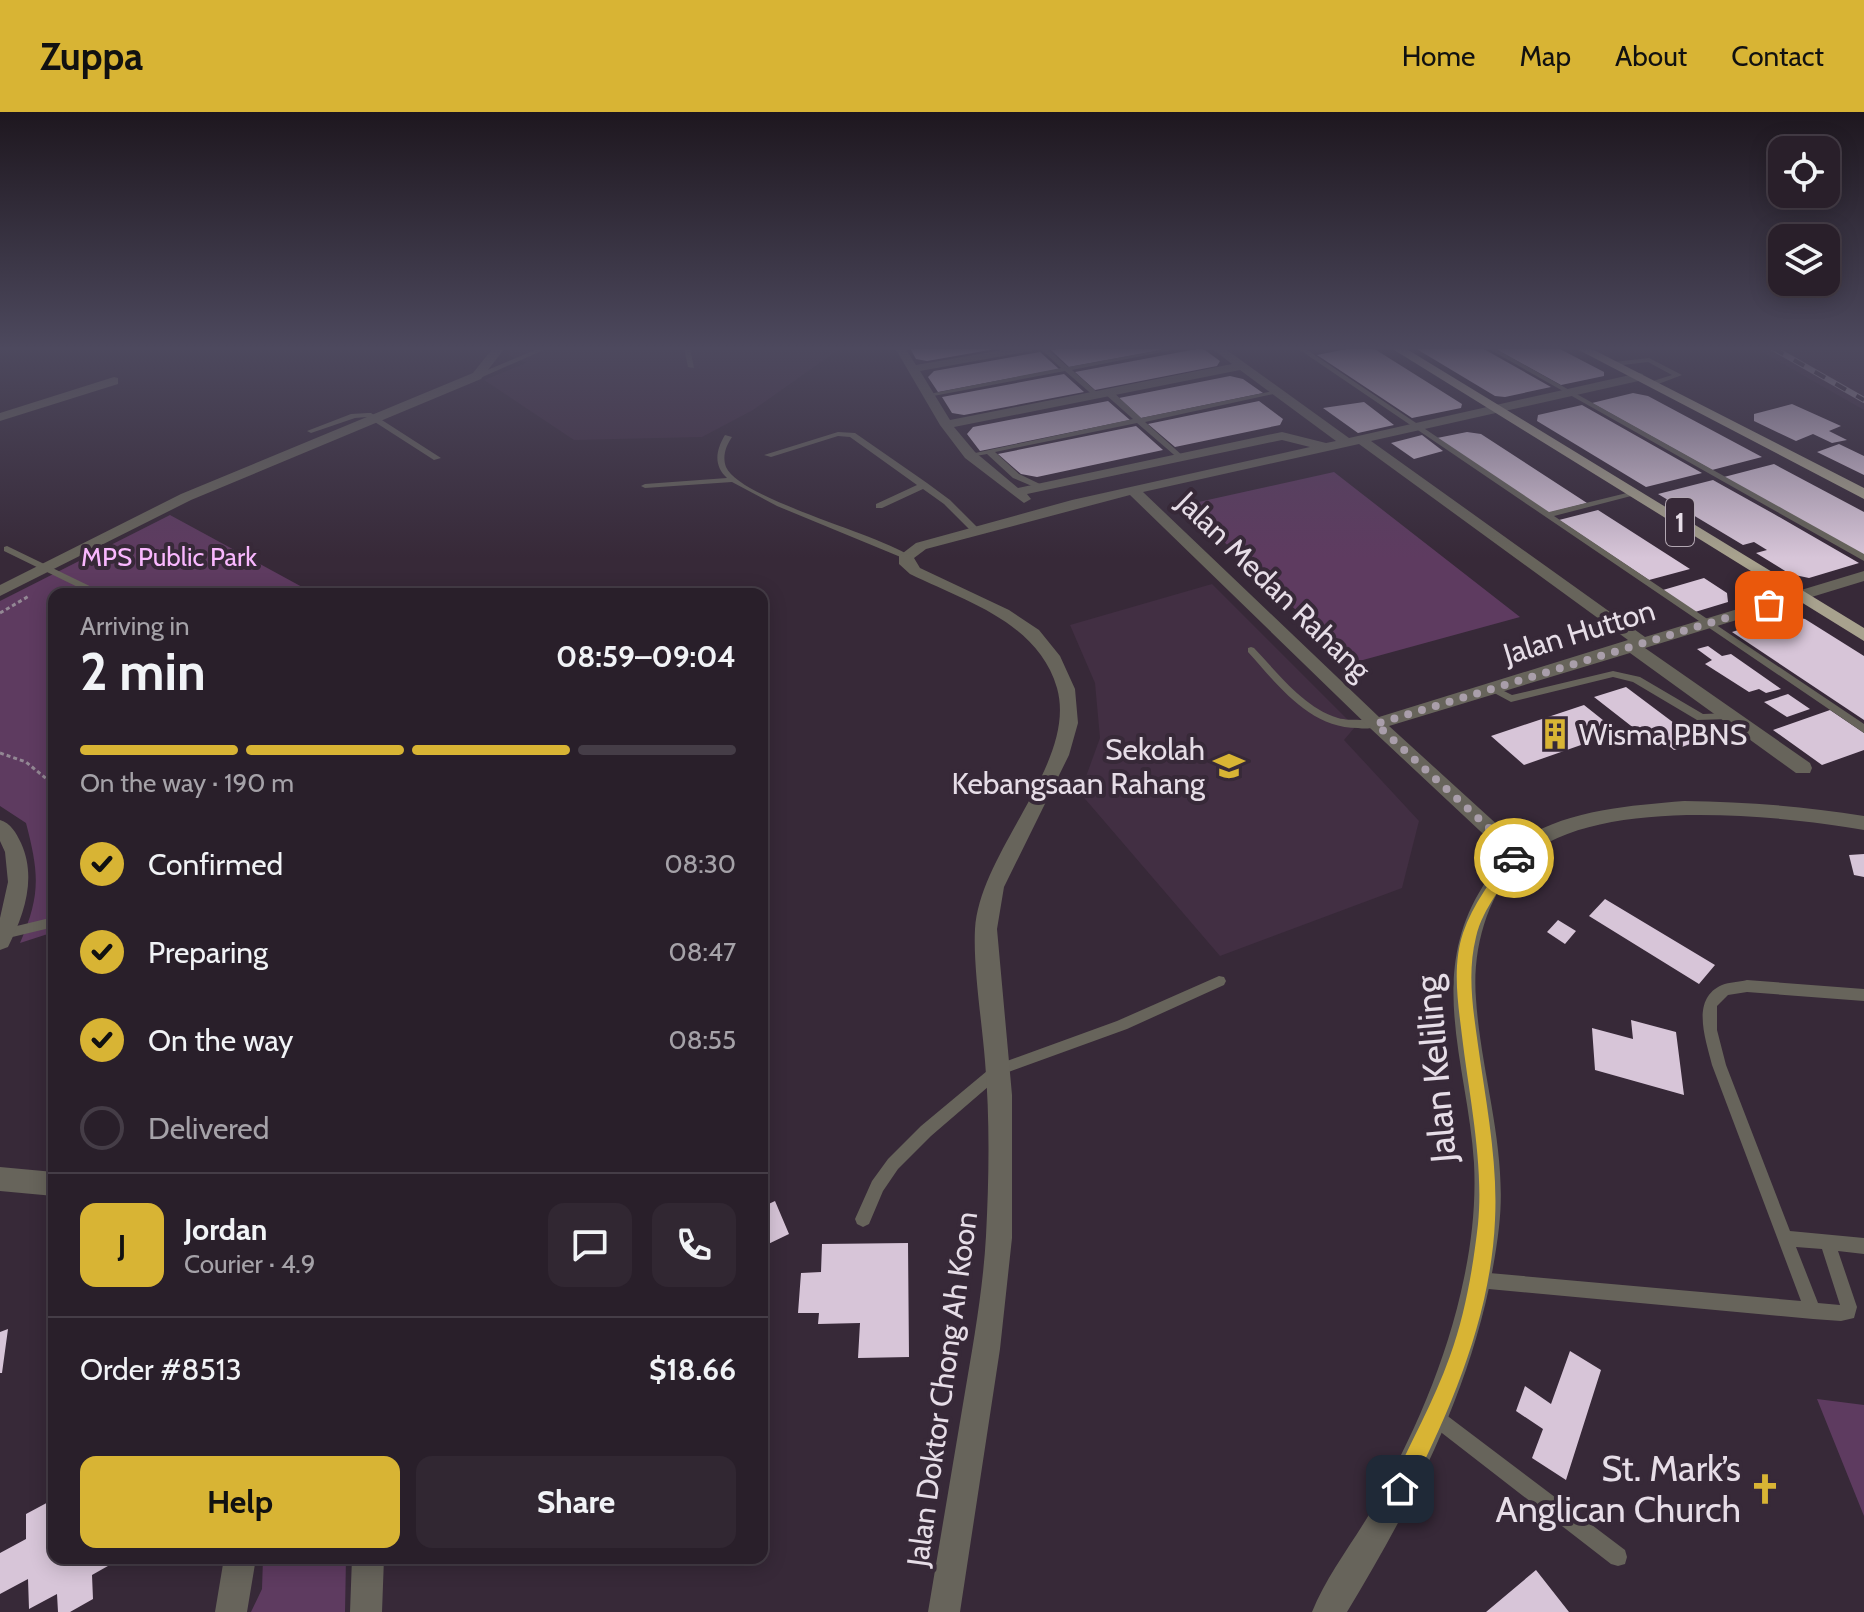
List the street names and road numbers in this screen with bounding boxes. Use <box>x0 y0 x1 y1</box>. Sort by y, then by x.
street label: Jalan Medan Rahang <box>1169 483 1379 689</box>
road number: 1 <box>1666 498 1694 546</box>
street label: Jalan Hutton <box>1498 591 1659 673</box>
street label: Jalan Keliling <box>1405 972 1465 1166</box>
street label: Jalan Doktor Chong Ah Koon <box>899 1209 985 1570</box>

